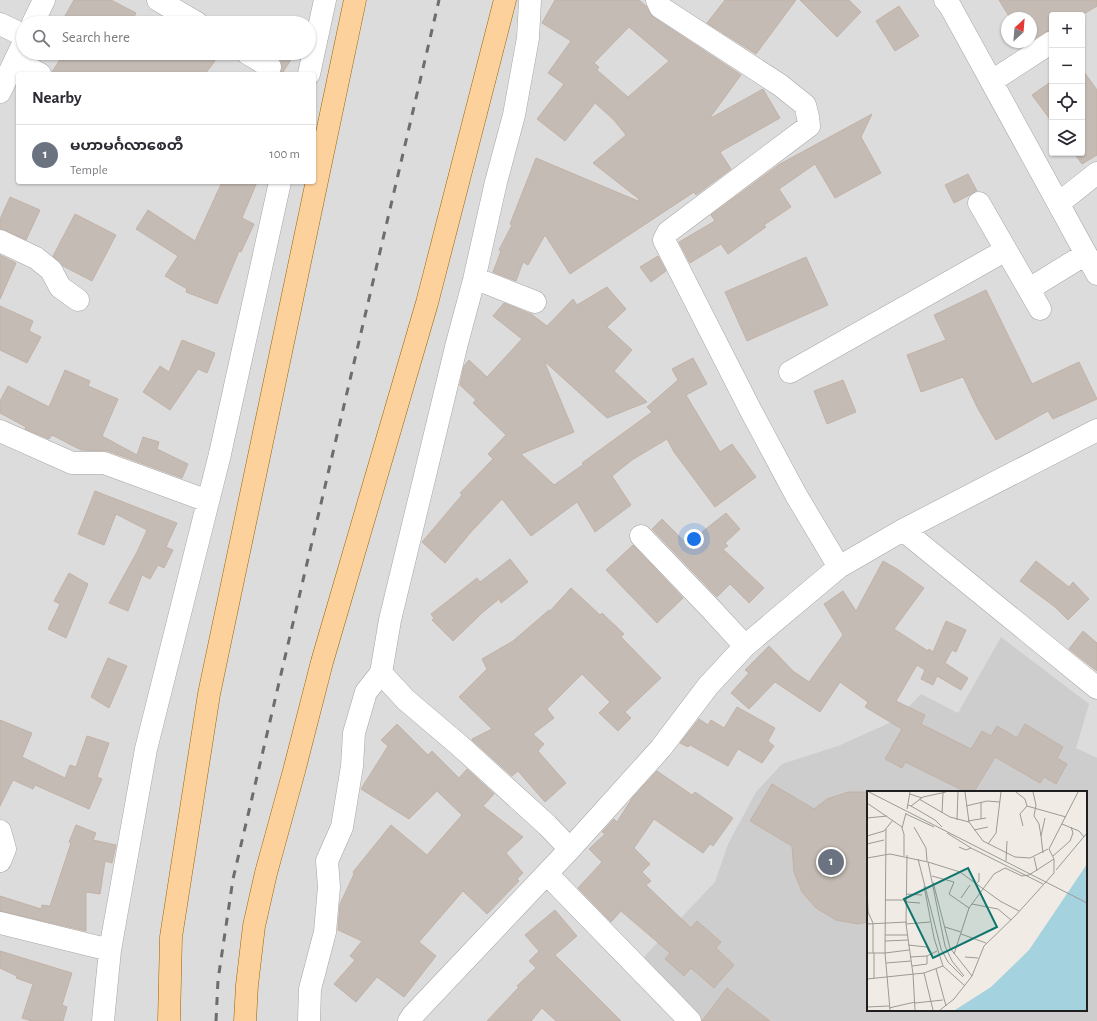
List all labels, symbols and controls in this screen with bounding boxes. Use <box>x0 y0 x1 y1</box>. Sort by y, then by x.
north arrow <box>1001 12 1037 48</box>
map controls <box>1049 12 1085 156</box>
button: + <box>1049 12 1085 48</box>
search box <box>16 16 316 60</box>
icon: search <box>30 27 52 49</box>
text: Search here <box>62 30 130 45</box>
button: − <box>1049 48 1085 84</box>
button: locate <box>1049 84 1085 120</box>
text: Nearby <box>32 89 82 106</box>
button: layers <box>1049 120 1085 156</box>
text: မဟာမင်္ဂလာစေတီ <box>70 138 183 153</box>
text: 1 <box>43 148 47 161</box>
text: 100 m <box>269 148 300 161</box>
text: Temple <box>70 164 108 177</box>
your location <box>684 529 704 549</box>
inset map <box>867 791 1087 1011</box>
pin: 1 <box>818 847 844 877</box>

